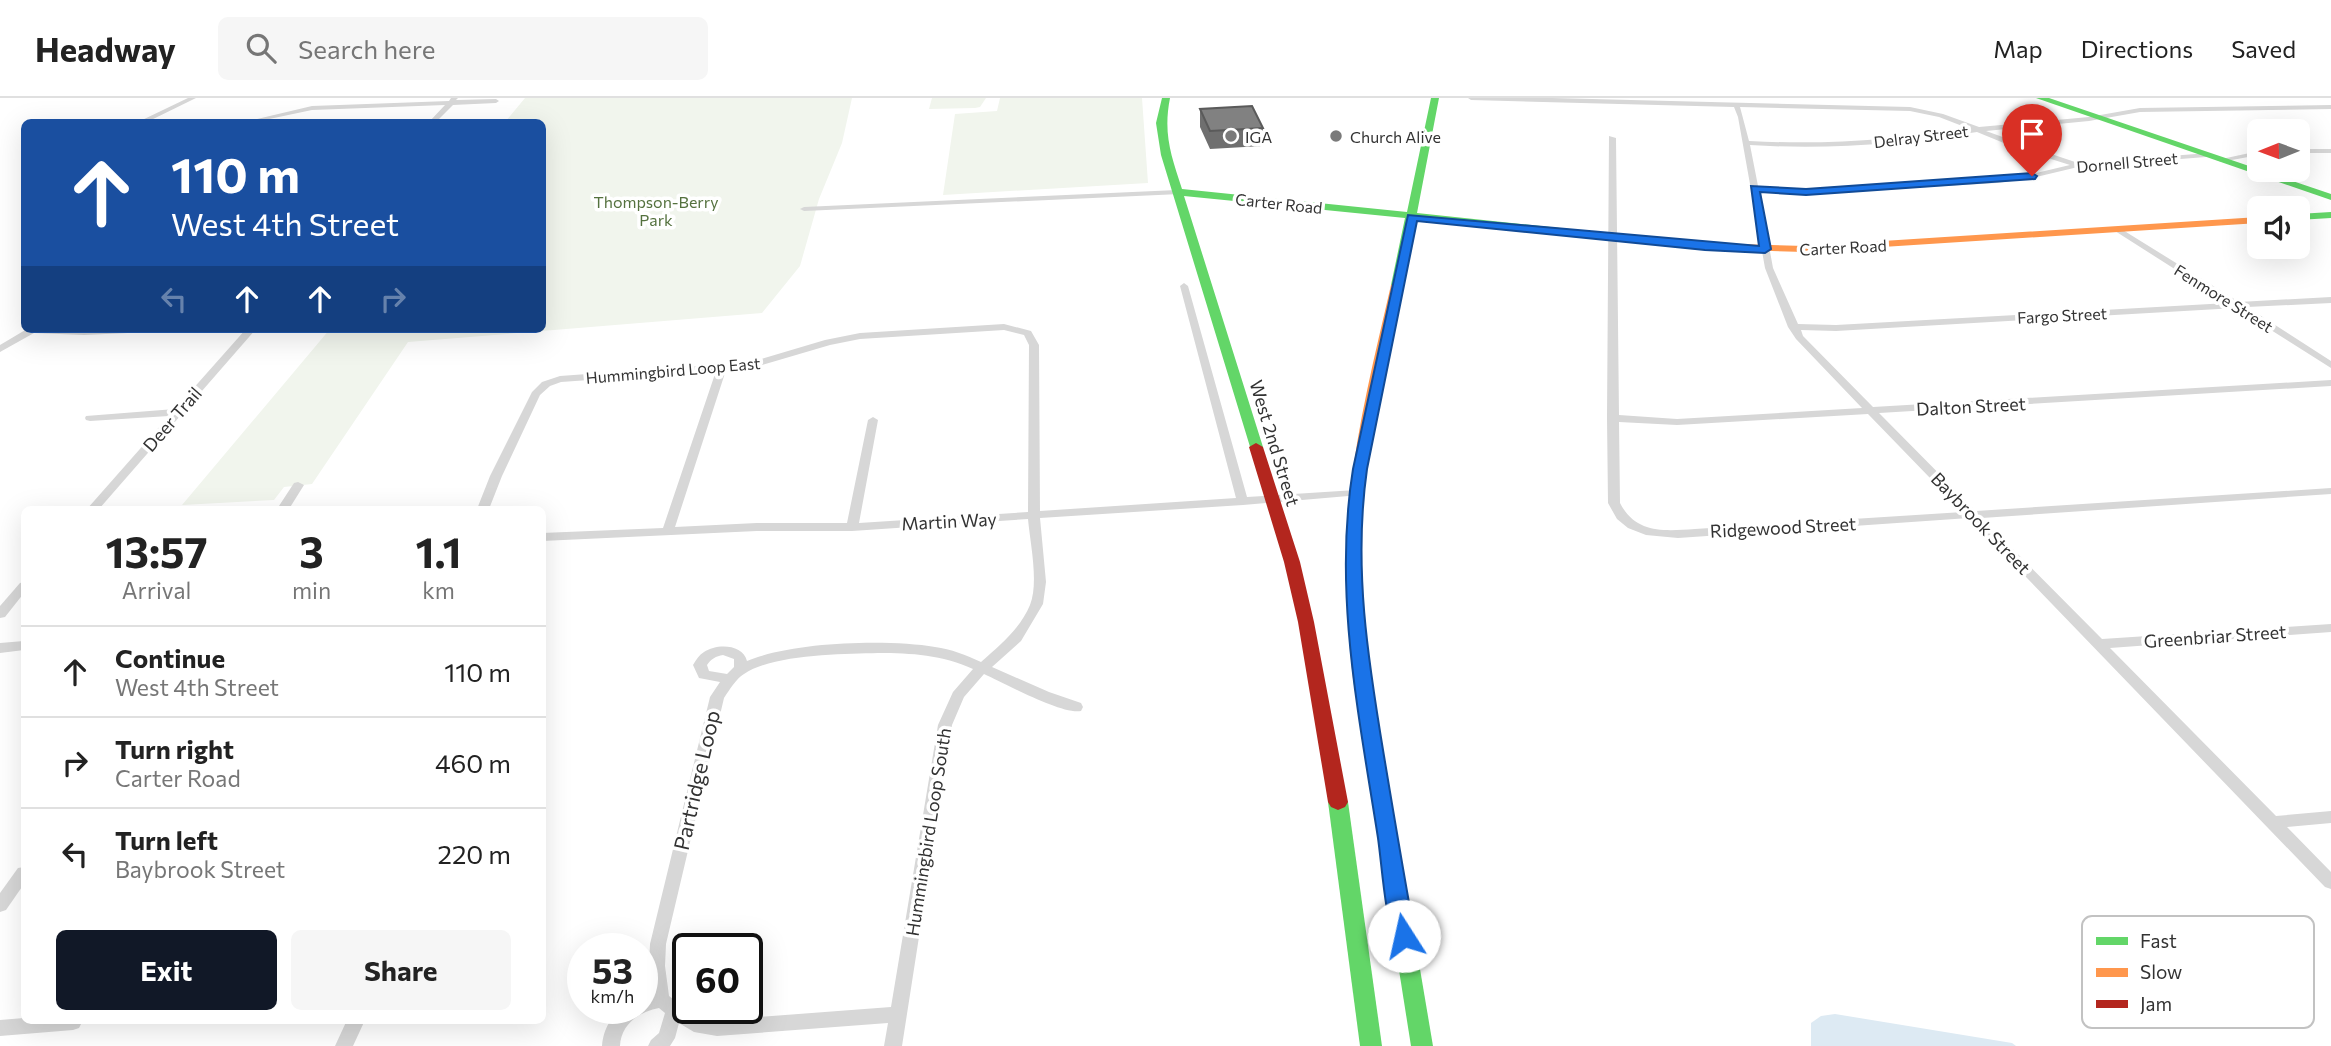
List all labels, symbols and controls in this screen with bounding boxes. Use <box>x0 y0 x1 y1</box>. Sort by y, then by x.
search box <box>218 17 708 80</box>
text: Headway <box>35 28 176 69</box>
icon: search <box>242 29 280 67</box>
text: Search here <box>298 33 436 64</box>
text: Map <box>1993 34 2043 63</box>
text: Directions <box>2081 34 2193 63</box>
text: Saved <box>2231 34 2296 63</box>
pin <box>2002 104 2062 176</box>
icon: arrive <box>2013 115 2051 153</box>
north arrow <box>2247 119 2310 182</box>
map controls <box>2247 119 2310 259</box>
street label: Delray Street <box>1873 121 1970 151</box>
place label: IGA <box>1245 127 1272 146</box>
place label: Church Alive <box>1350 127 1441 146</box>
marker: IGA <box>1223 128 1239 144</box>
marker: Church Alive <box>1328 128 1344 144</box>
text: 110 m <box>171 143 300 203</box>
icon: ahead <box>56 147 147 238</box>
street label: Dornell Street <box>2075 148 2179 176</box>
street label: Carter Road <box>1235 189 1323 217</box>
park label: Thompson-Berry Park <box>594 192 718 229</box>
button: sound <box>2247 196 2310 259</box>
text: West 4th Street <box>171 203 399 243</box>
street label: Carter Road <box>1799 235 1887 259</box>
street label: Fenmore Street <box>2171 260 2277 336</box>
icon: left <box>155 280 193 318</box>
icon: ahead <box>228 280 266 318</box>
icon: ahead <box>301 280 339 318</box>
icon: right <box>374 280 412 318</box>
street label: Fargo Street <box>2017 303 2108 327</box>
street label: Hummingbird Loop East <box>585 353 762 387</box>
street label: West 2nd Street <box>1245 377 1305 509</box>
street label: Deer Trail <box>138 382 206 456</box>
street label: Dalton Street <box>1916 392 2026 420</box>
street label: Baybrook Street <box>1927 467 2035 579</box>
street label: Martin Way <box>901 508 997 534</box>
street label: Ridgewood Street <box>1709 512 1857 542</box>
text: 13:57 <box>105 525 208 577</box>
text: 3 <box>299 525 324 577</box>
text: 1.1 <box>416 525 462 577</box>
text: Arrival <box>122 576 191 604</box>
text: min <box>292 576 331 604</box>
text: km <box>422 576 455 604</box>
street label: Greenbriar Street <box>2143 620 2287 652</box>
text: Continue <box>115 642 225 673</box>
icon: ahead <box>56 653 94 691</box>
text: 110 m <box>444 656 511 687</box>
text: West 4th Street <box>115 673 279 701</box>
street label: Partridge Loop <box>668 708 724 852</box>
street label: Hummingbird Loop South <box>901 726 955 938</box>
text: Turn right <box>115 733 234 764</box>
icon: right <box>56 744 94 782</box>
text: 460 m <box>435 747 511 778</box>
text: Carter Road <box>115 764 241 792</box>
text: Turn left <box>115 824 218 855</box>
icon: left <box>56 835 94 873</box>
text: 220 m <box>438 838 511 869</box>
text: Baybrook Street <box>115 855 285 883</box>
position arrow <box>1367 899 1441 973</box>
legend <box>2082 916 2314 1028</box>
text: Fast <box>2140 929 2177 952</box>
button: Exit <box>56 930 277 1010</box>
button: Share <box>291 930 511 1010</box>
speed limit sign: 60 <box>672 933 763 1024</box>
text: 53 <box>592 948 633 991</box>
text: Slow <box>2140 960 2182 983</box>
text: km/h <box>591 985 634 1007</box>
text: Jam <box>2140 992 2172 1015</box>

